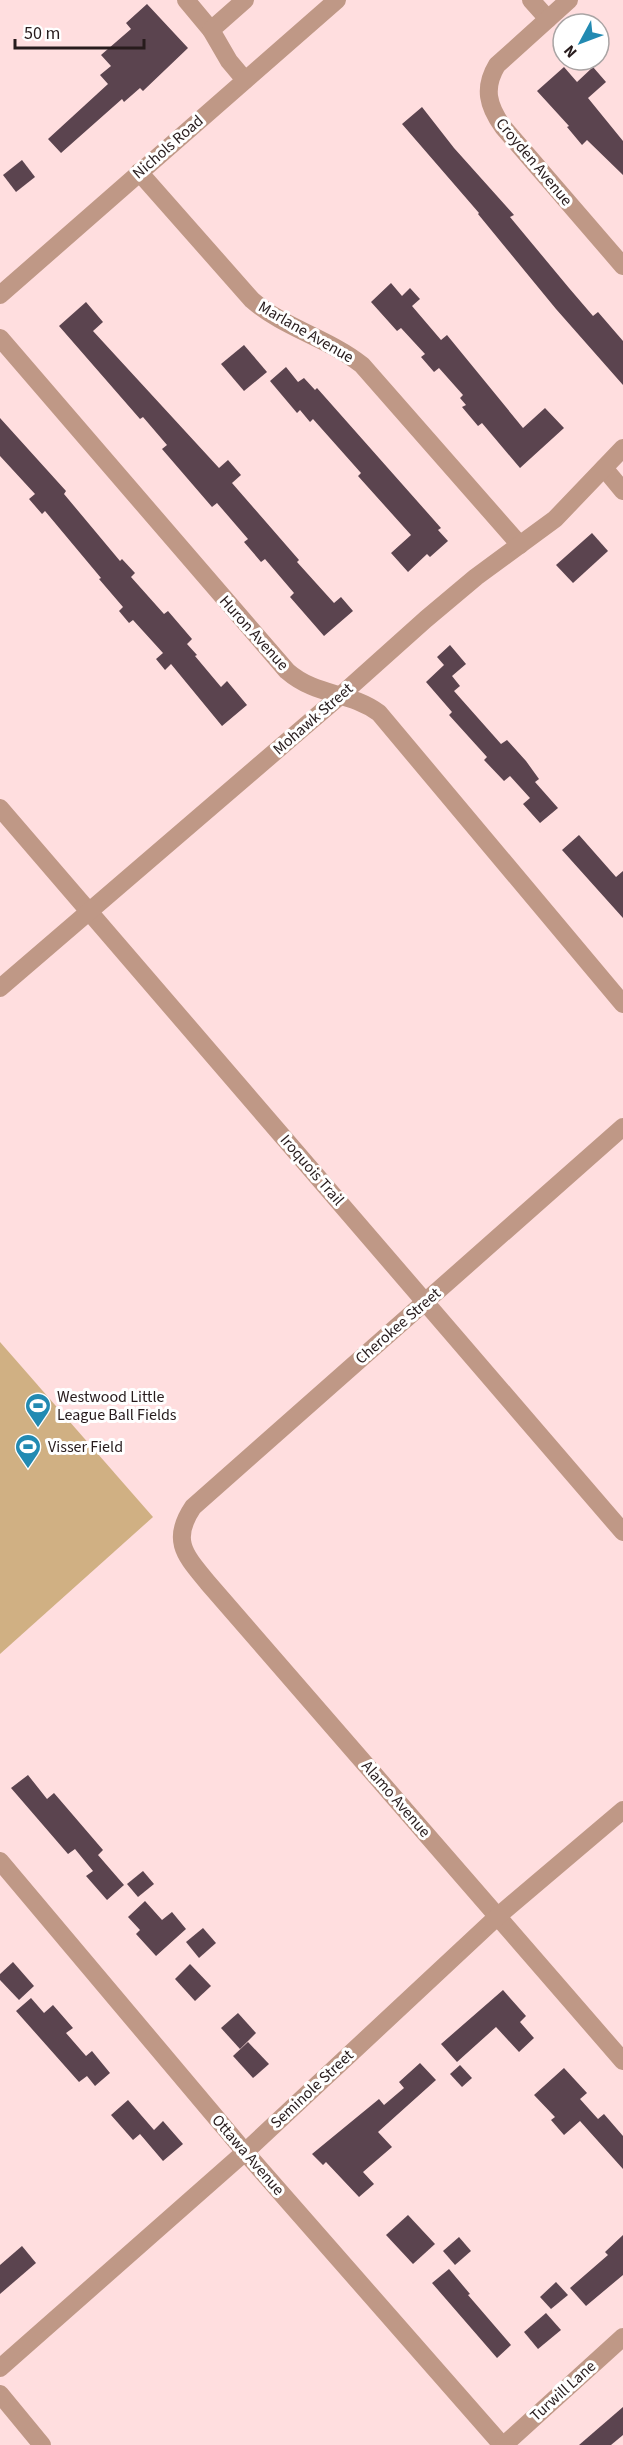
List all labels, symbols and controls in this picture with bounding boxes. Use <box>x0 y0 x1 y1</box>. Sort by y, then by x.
scale bar <box>15 12 144 50</box>
north arrow <box>551 12 611 72</box>
text: 50 m <box>24 21 60 46</box>
text: N <box>559 40 582 62</box>
street label: Nichols Road <box>128 110 208 184</box>
street label: Croyden Avenue <box>491 113 577 211</box>
street label: Marlane Avenue <box>254 296 358 368</box>
street label: Huron Avenue <box>214 591 294 676</box>
street label: Mohawk Street <box>268 678 358 760</box>
street label: Iroquois Trail <box>275 1130 349 1210</box>
street label: Cherokee Street <box>351 1282 446 1369</box>
place label: Westwood Little League Ball Fields <box>57 1386 177 1426</box>
sports icon: Westwood Little League Ball Fields <box>23 1391 53 1429</box>
sports icon: Visser Field <box>13 1432 43 1470</box>
place label: Visser Field <box>48 1436 123 1458</box>
street label: Alamo Avenue <box>356 1756 436 1842</box>
street label: Seminole Street <box>266 2044 359 2133</box>
street label: Ottawa Avenue <box>207 2110 289 2200</box>
street label: Turwill Lane <box>525 2355 601 2427</box>

